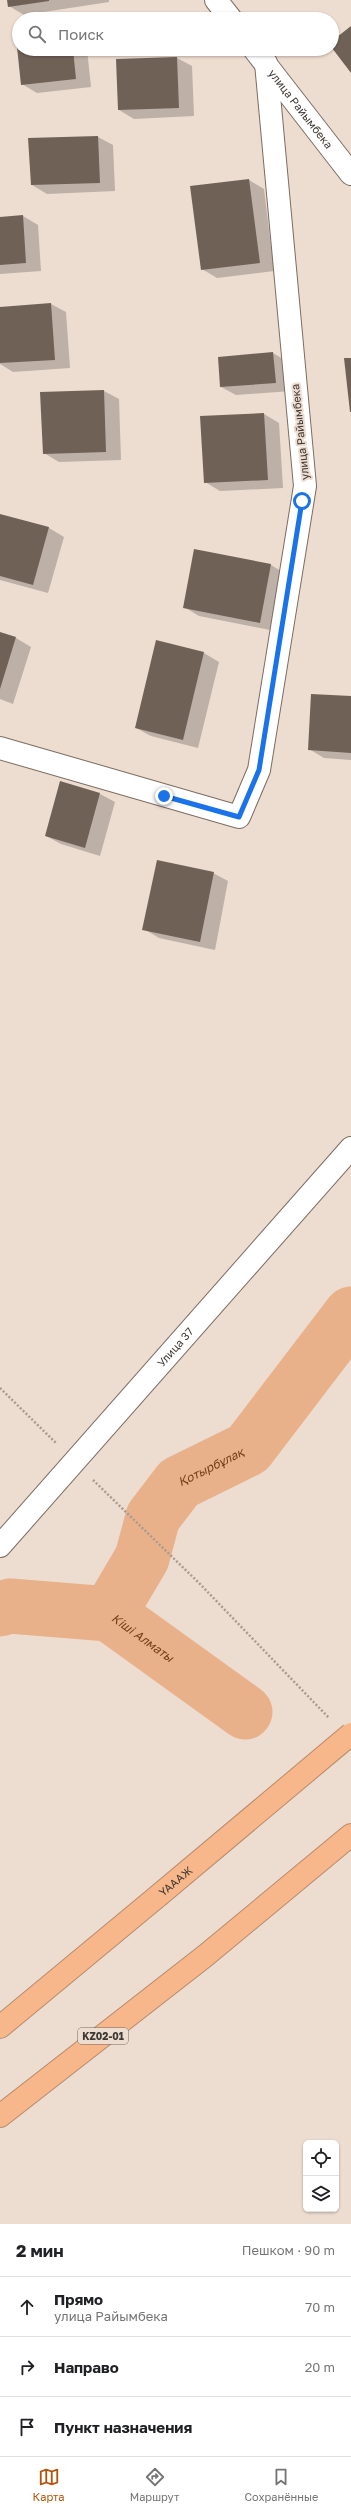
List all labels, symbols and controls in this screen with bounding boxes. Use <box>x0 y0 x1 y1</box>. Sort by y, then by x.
search box <box>12 12 339 56</box>
icon: search <box>26 23 48 45</box>
text: Поиск <box>58 25 104 43</box>
street label: улица Райымбека <box>266 67 336 151</box>
street label: улица Райымбека <box>288 383 311 481</box>
route start <box>293 492 311 510</box>
route end <box>155 787 173 805</box>
street label: Улица 37 <box>154 1325 196 1369</box>
water label: Қотырбұлақ <box>175 1443 248 1489</box>
water label: Кіші Алматы <box>109 1610 178 1666</box>
street label: ҮАААЖ <box>156 1863 195 1898</box>
road number: KZ02-01 <box>78 2028 128 2044</box>
map controls <box>303 2140 339 2212</box>
button: locate <box>303 2140 339 2176</box>
button: layers <box>303 2176 339 2212</box>
text: 2 мин <box>16 2240 64 2261</box>
text: Пешком · 90 m <box>242 2242 335 2258</box>
text: Прямо <box>54 2290 103 2308</box>
icon: ahead <box>16 2296 38 2318</box>
text: 70 m <box>305 2299 335 2315</box>
text: улица Райымбека <box>54 2308 168 2324</box>
icon: right <box>16 2356 38 2378</box>
text: Направо <box>54 2358 119 2376</box>
text: 20 m <box>305 2359 335 2375</box>
icon: arrive <box>16 2416 38 2438</box>
text: Пункт назначения <box>54 2418 192 2436</box>
tab: Карта <box>33 2466 64 2503</box>
tab: Маршрут <box>130 2466 179 2503</box>
tab: Сохранённые <box>245 2466 318 2503</box>

